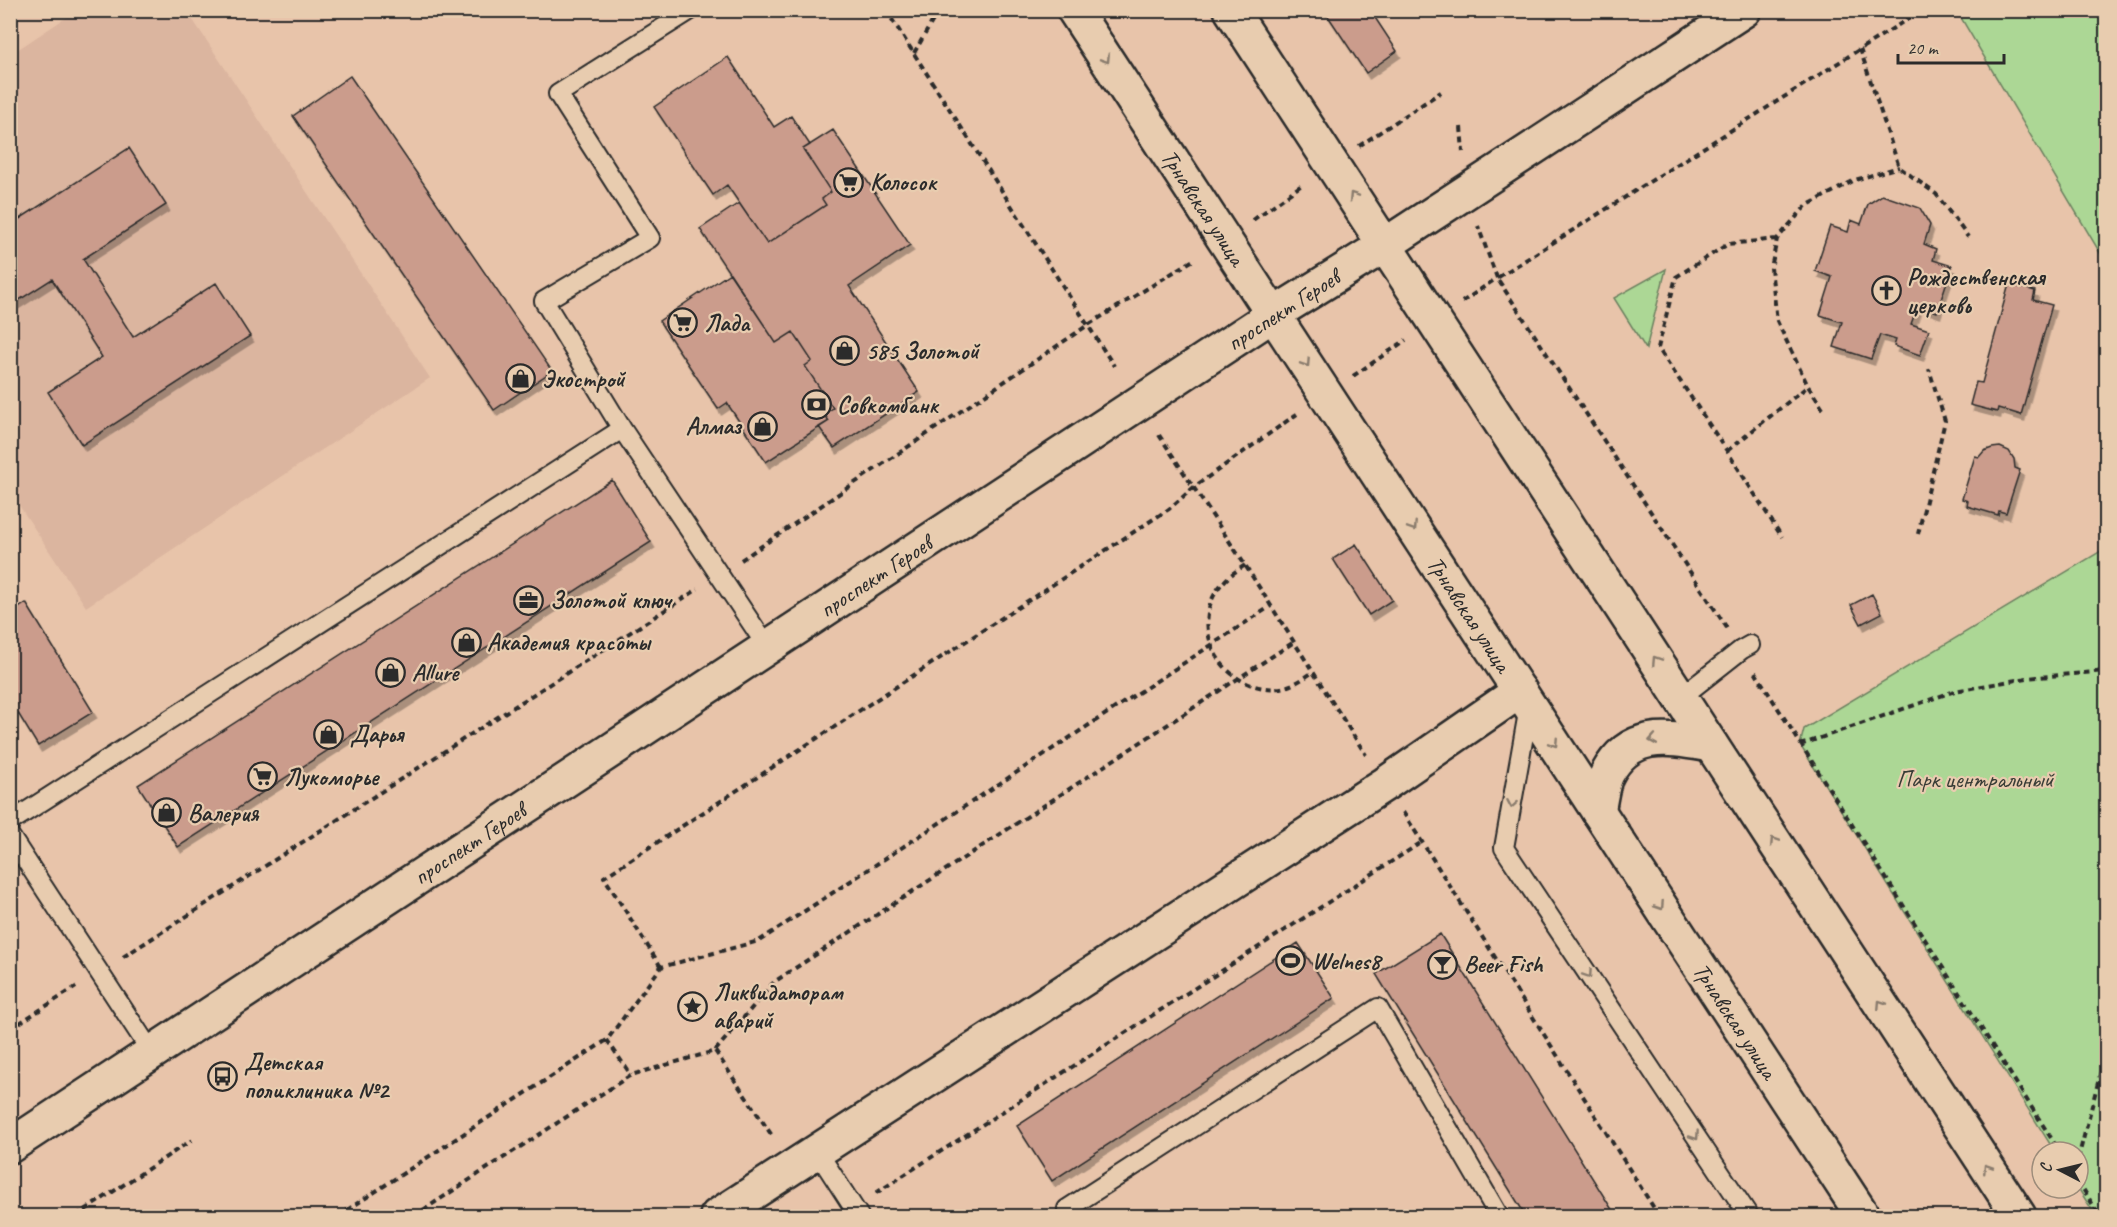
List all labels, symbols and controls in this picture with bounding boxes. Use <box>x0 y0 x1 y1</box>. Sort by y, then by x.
scale bar <box>1898 27 2004 65</box>
text: 20 m <box>1907 37 1940 59</box>
one-way arrow <box>1099 53 1110 64</box>
street label: Трнавская улица <box>1154 144 1253 273</box>
supermarket icon: Колосок <box>833 166 865 198</box>
place label: Колосок <box>870 167 938 197</box>
one-way arrow <box>1349 192 1360 203</box>
street label: проспект Героев <box>1221 260 1349 358</box>
place label: Рождественская церковь <box>1907 262 2046 320</box>
church icon: Рождественская церковь <box>1870 275 1902 307</box>
supermarket icon: Лада <box>667 307 699 339</box>
place label: Лада <box>704 308 751 338</box>
shop icon: 585 Золотой <box>829 335 861 367</box>
place label: 585 Золотой <box>866 336 981 366</box>
one-way arrow <box>1299 357 1311 367</box>
shop icon: Экострой <box>505 363 537 395</box>
place label: Экострой <box>542 364 626 394</box>
bank icon: Совкомбанк <box>800 389 832 421</box>
place label: Совкомбанк <box>837 390 940 420</box>
shop icon: Алмаз <box>746 410 778 442</box>
place label: Алмаз <box>686 411 743 441</box>
one-way arrow <box>1406 520 1417 531</box>
street label: проспект Героев <box>813 526 941 624</box>
street label: Трнавская улица <box>1420 550 1519 680</box>
office icon: Золотой ключ <box>513 584 545 616</box>
place label: Золотой ключ <box>550 585 673 615</box>
shop icon: Академия красоты <box>450 626 482 658</box>
place label: Академия красоты <box>487 627 652 657</box>
shop icon: Allure <box>375 656 407 688</box>
one-way arrow <box>1651 656 1663 666</box>
place label: Allure <box>412 657 460 687</box>
shop icon: Дарья <box>313 718 345 750</box>
place label: Дарья <box>350 719 405 749</box>
one-way arrow <box>1649 733 1659 746</box>
one-way arrow <box>1546 737 1558 747</box>
supermarket icon: Лукоморье <box>247 761 279 793</box>
place label: Лукоморье <box>284 762 380 792</box>
park label: Парк центральный <box>1896 764 2056 794</box>
street label: проспект Героев <box>407 793 535 892</box>
shop icon: Валерия <box>151 797 183 829</box>
place label: Валерия <box>188 798 259 828</box>
one-way arrow <box>1506 799 1519 809</box>
one-way arrow <box>1770 837 1781 848</box>
one-way arrow <box>1653 899 1664 910</box>
sports icon: Welnes8 <box>1275 945 1307 977</box>
place label: Welnes8 <box>1312 946 1383 976</box>
bar icon: Beer Fish <box>1427 948 1459 980</box>
place label: Beer Fish <box>1464 949 1544 979</box>
street label: Трнавская улица <box>1686 957 1785 1086</box>
one-way arrow <box>1581 967 1592 978</box>
place label: Ликвидаторам аварий <box>713 977 844 1035</box>
place icon: Ликвидаторам аварий <box>676 990 708 1022</box>
one-way arrow <box>1876 1000 1888 1010</box>
place label: Детская поликлиника №2 <box>244 1047 391 1105</box>
bus stop icon: Детская поликлиника №2 <box>207 1060 239 1092</box>
one-way arrow <box>1688 1130 1700 1140</box>
north arrow <box>2030 1140 2090 1200</box>
text: С <box>2036 1161 2057 1173</box>
one-way arrow <box>1983 1163 1994 1174</box>

